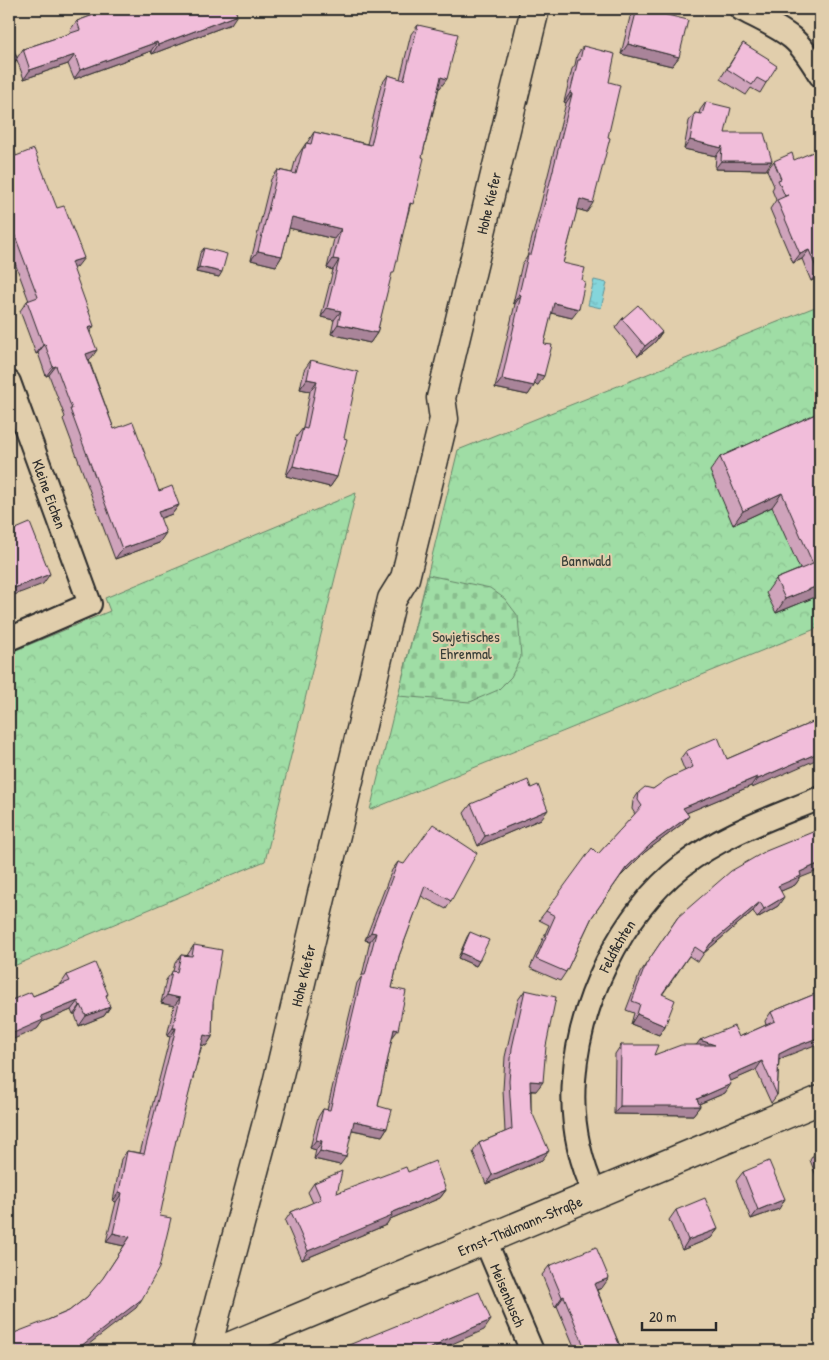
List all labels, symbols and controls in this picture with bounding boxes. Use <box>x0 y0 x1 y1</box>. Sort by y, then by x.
street label: Hohe Kiefer <box>471 170 506 236</box>
street label: Kleine Eichen <box>28 456 72 532</box>
park label: Bannwald <box>561 550 611 571</box>
park label: Sowjetisches Ehrenmal <box>432 626 500 664</box>
street label: Feldfichten <box>593 915 640 977</box>
street label: Hohe Kiefer <box>285 942 320 1008</box>
street label: Ernst-Thälmann-Straße <box>454 1190 585 1261</box>
street label: Meisenbusch <box>486 1260 531 1330</box>
scale bar <box>642 1300 715 1332</box>
text: 20 m <box>649 1306 676 1327</box>

